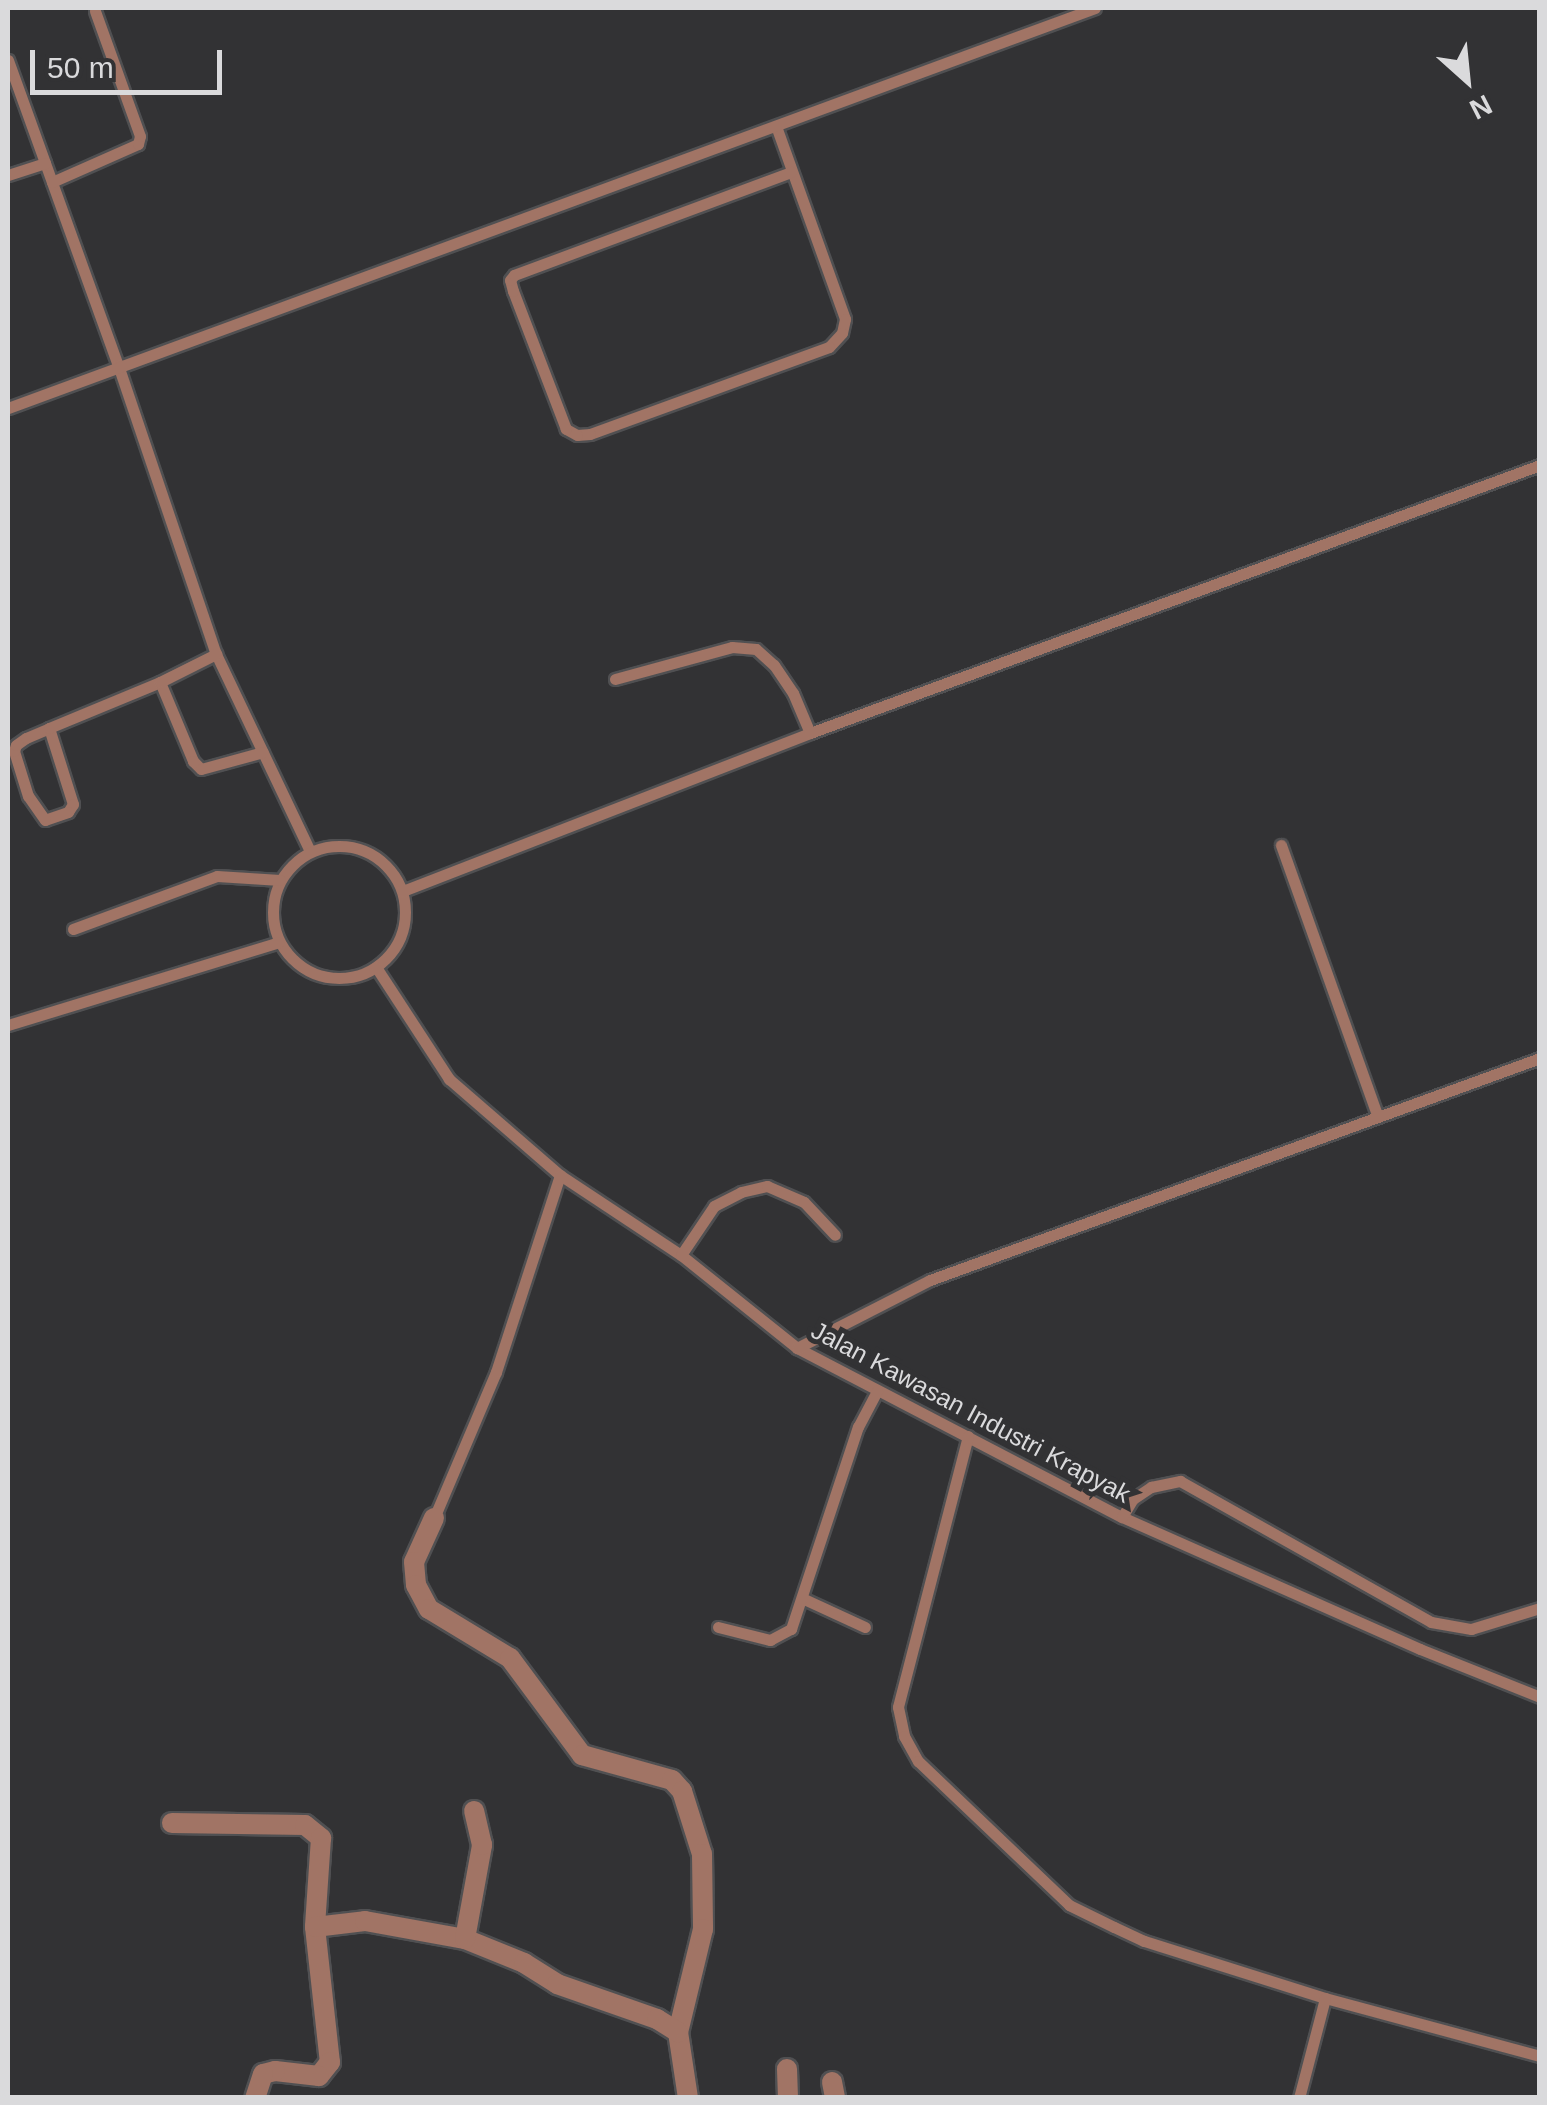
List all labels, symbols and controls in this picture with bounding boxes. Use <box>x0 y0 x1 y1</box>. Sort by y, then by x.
scale bar <box>35 30 228 92</box>
north arrow <box>1417 30 1517 130</box>
text: 50 m <box>47 51 114 84</box>
text: N <box>1465 89 1497 126</box>
street label: Jalan Kawasan Industri Krapyak <box>806 1315 1136 1509</box>

